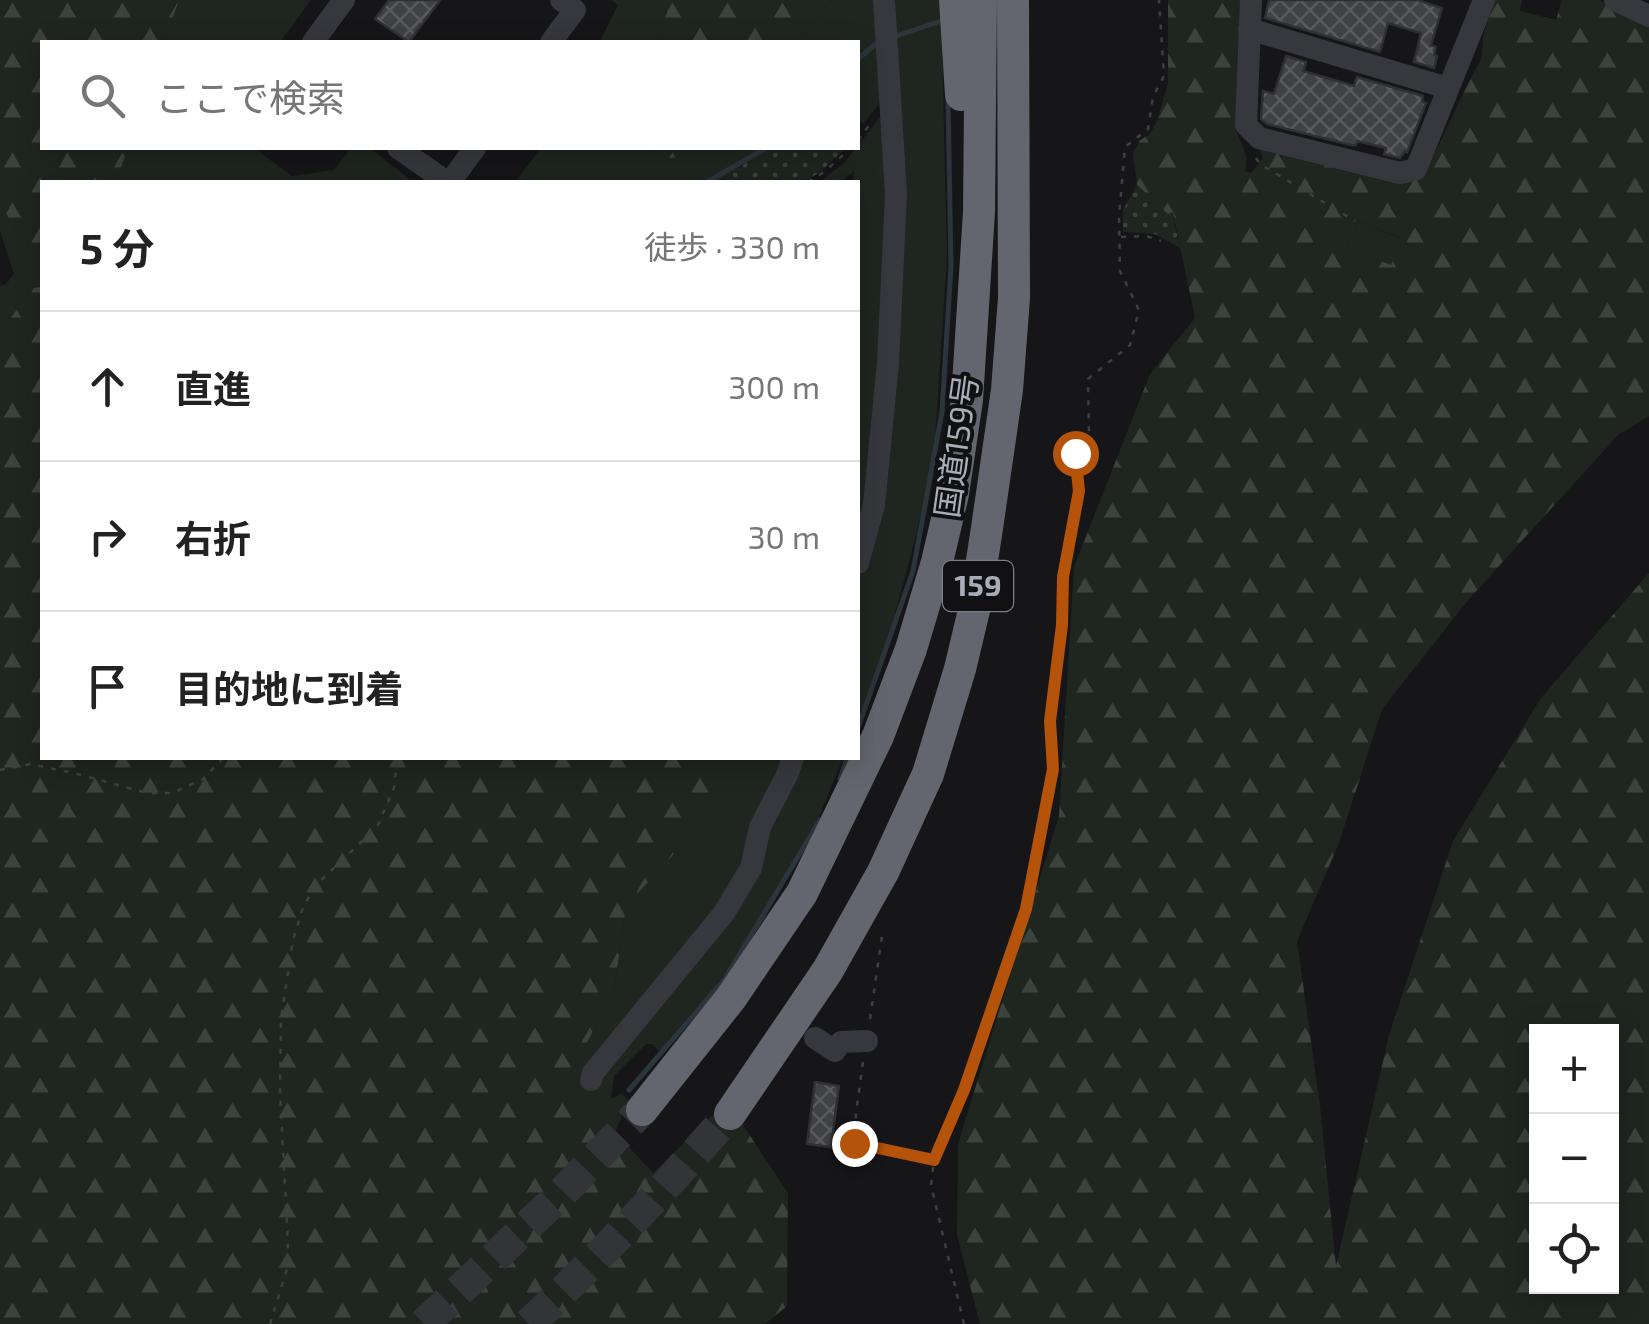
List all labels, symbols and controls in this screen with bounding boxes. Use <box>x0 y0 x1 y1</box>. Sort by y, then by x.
search box <box>40 40 860 150</box>
icon: search <box>75 68 130 123</box>
text: ここで検索 <box>155 74 345 120</box>
text: 5 分 <box>80 222 154 272</box>
text: 徒歩 · 330 m <box>644 227 820 265</box>
icon: ahead <box>80 359 135 414</box>
text: 直進 <box>175 365 251 411</box>
text: 300 m <box>728 367 820 405</box>
street label: 国道159号 <box>926 372 984 520</box>
route start <box>1053 431 1099 477</box>
icon: right <box>80 509 135 564</box>
text: 右折 <box>175 515 251 561</box>
text: 30 m <box>748 517 820 555</box>
road number: 159 <box>943 561 1013 611</box>
icon: arrive <box>80 659 135 714</box>
text: 目的地に到着 <box>175 665 403 711</box>
map controls <box>1529 1024 1619 1294</box>
button: + <box>1529 1024 1619 1114</box>
button: − <box>1529 1114 1619 1204</box>
route end <box>832 1121 878 1167</box>
button: locate <box>1529 1204 1619 1294</box>

